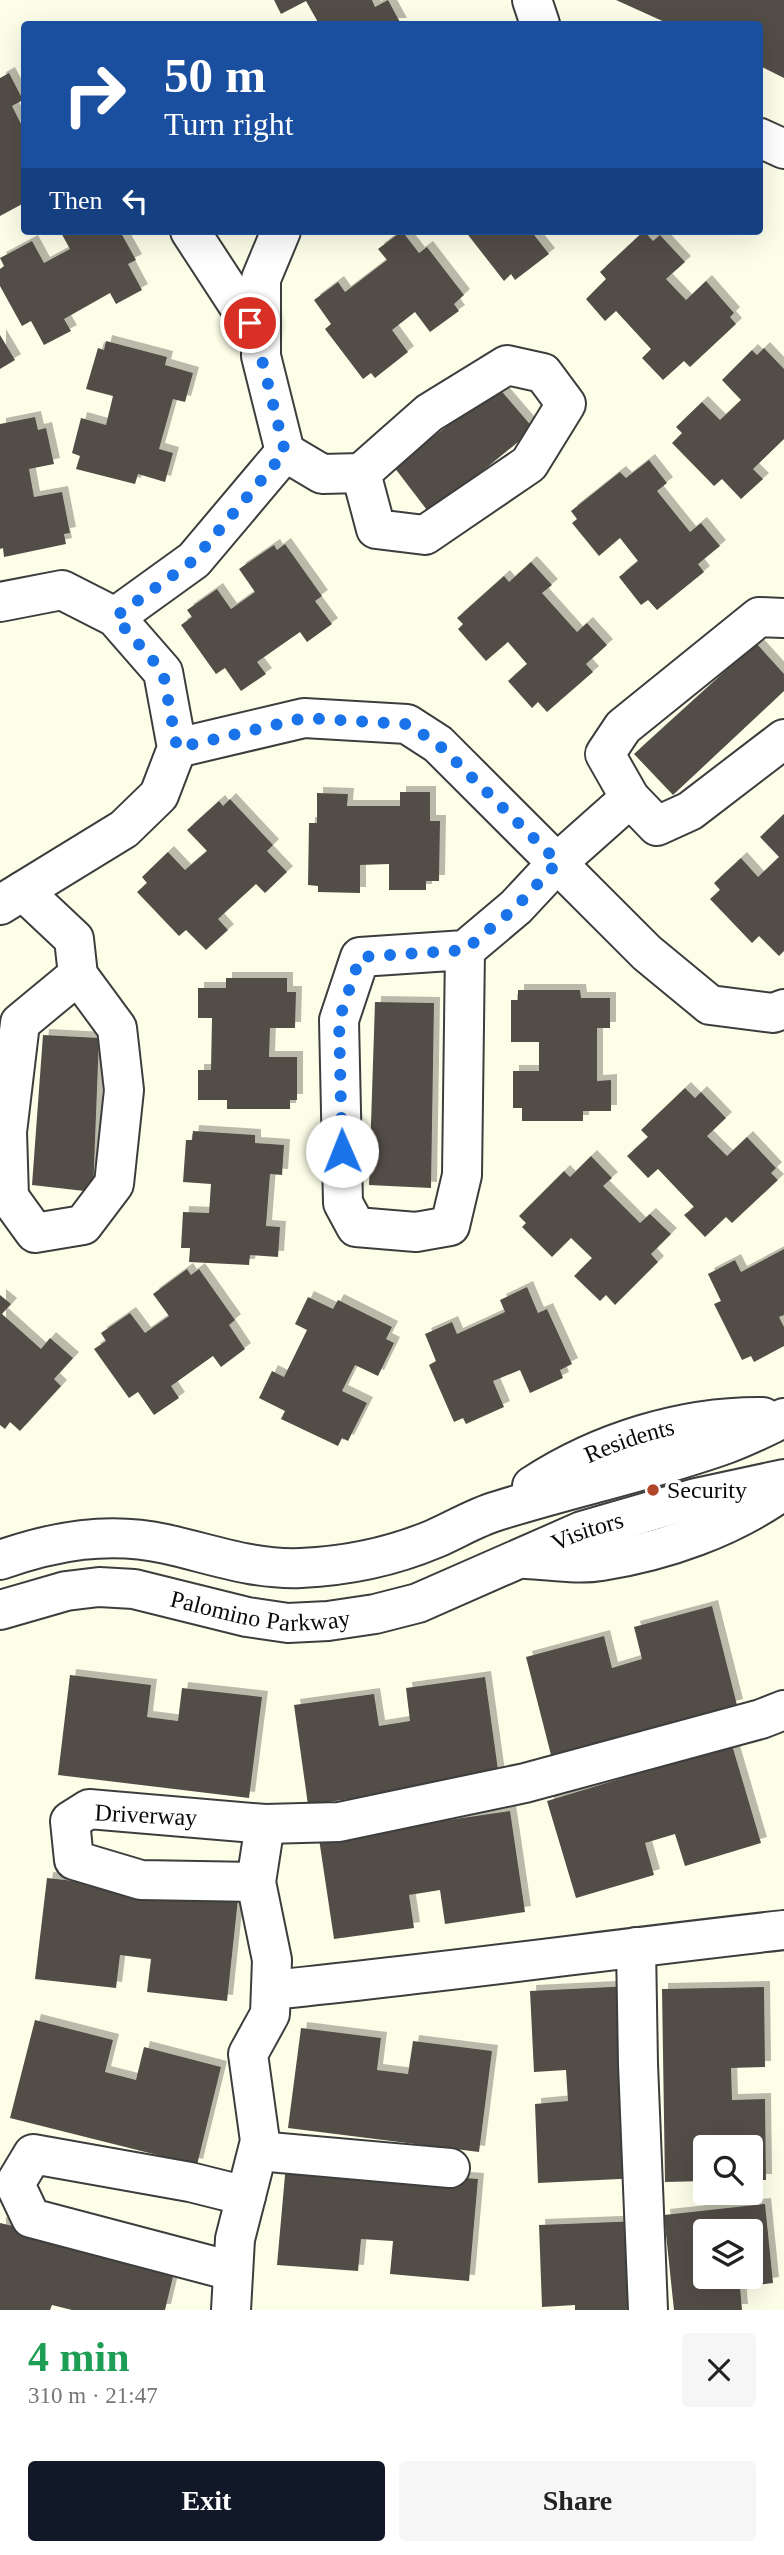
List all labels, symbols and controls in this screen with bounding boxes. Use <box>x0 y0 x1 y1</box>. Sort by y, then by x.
text: 50 m <box>164 48 266 103</box>
icon: right <box>49 49 140 140</box>
text: Turn right <box>164 106 294 142</box>
icon: left <box>116 182 154 220</box>
text: Then <box>49 186 102 215</box>
pin <box>220 293 280 353</box>
icon: arrive <box>231 304 269 342</box>
position arrow <box>305 1114 379 1188</box>
street label: Residents <box>580 1414 677 1468</box>
place label: Security <box>667 1477 747 1503</box>
marker: Security <box>645 1482 661 1498</box>
street label: Visitors <box>547 1507 626 1556</box>
street label: Palomino Parkway <box>168 1586 352 1636</box>
street label: Driverway <box>94 1799 198 1831</box>
map controls <box>693 2135 763 2289</box>
button: search <box>693 2135 763 2205</box>
button: layers <box>693 2219 763 2289</box>
button: close <box>682 2333 756 2407</box>
text: 4 min <box>28 2334 130 2380</box>
text: 310 m · 21:47 <box>28 2383 158 2408</box>
button: Exit <box>28 2461 385 2541</box>
button: Share <box>399 2461 756 2541</box>

